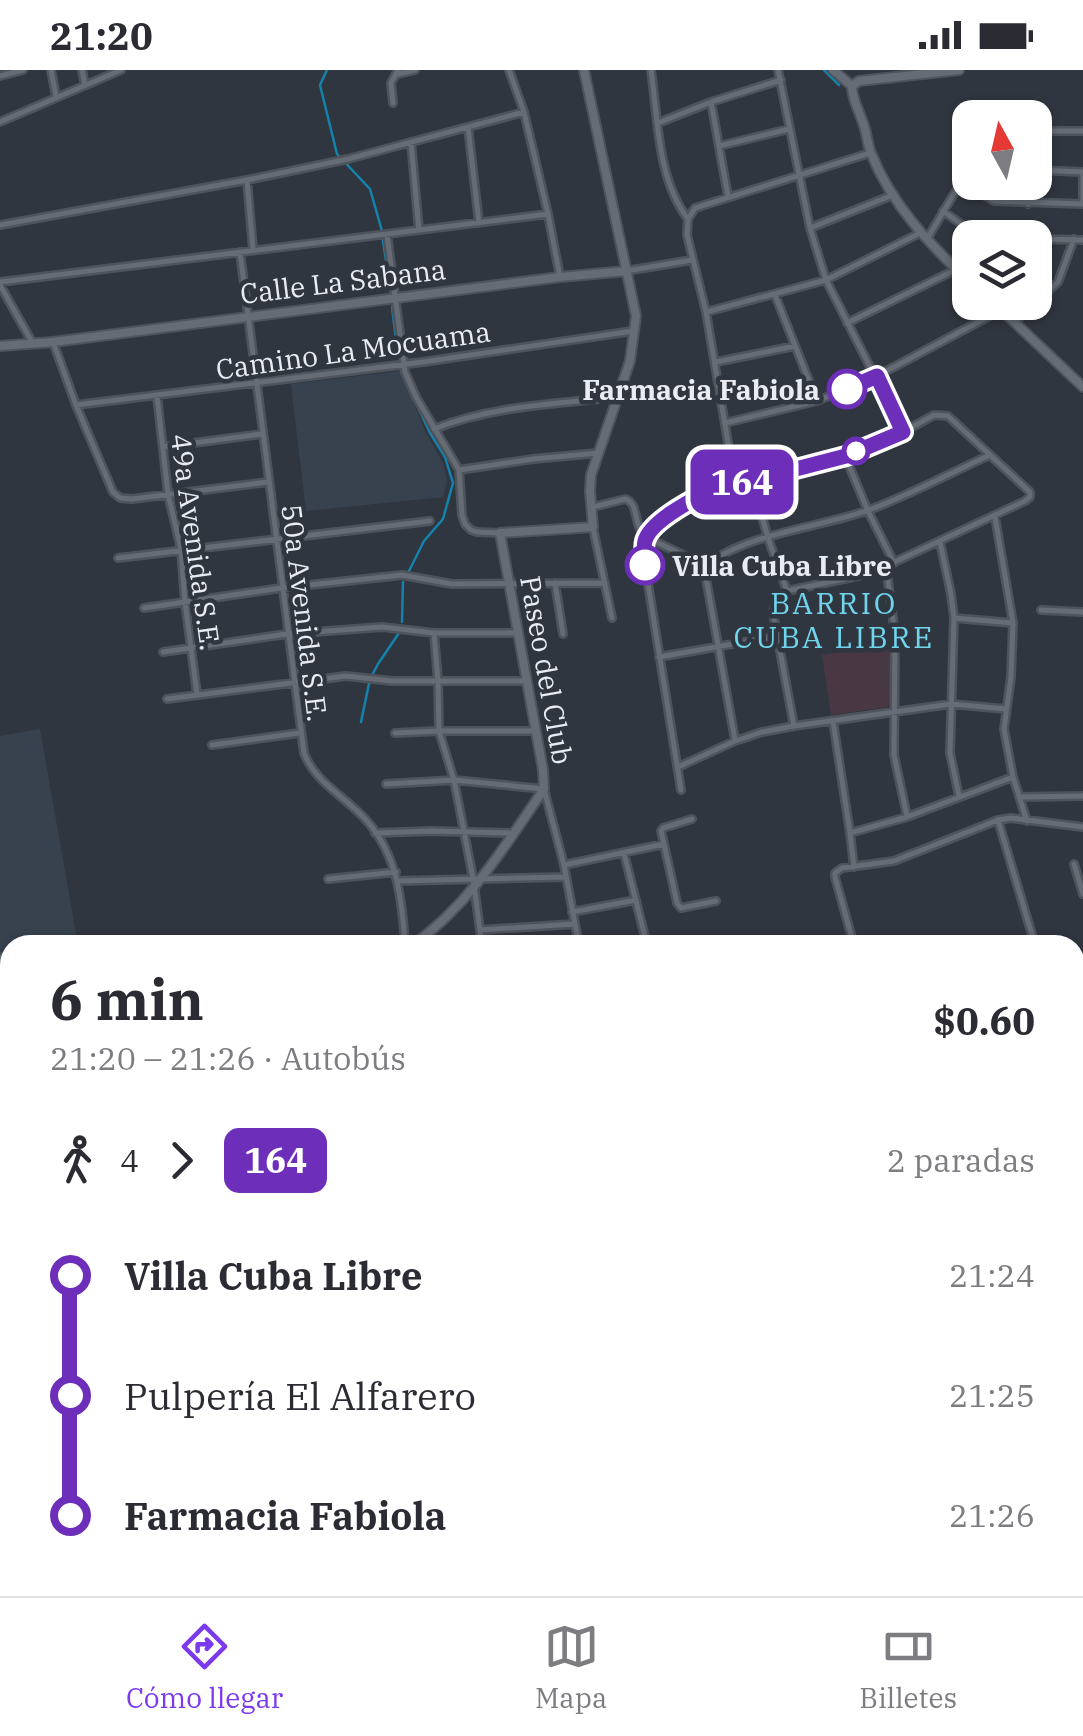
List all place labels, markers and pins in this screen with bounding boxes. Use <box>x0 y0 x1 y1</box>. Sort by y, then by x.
marker: Farmacia Fabiola <box>828 370 866 408</box>
place label: Farmacia Fabiola <box>582 371 820 408</box>
unlabelled marker <box>843 438 869 464</box>
marker: Villa Cuba Libre <box>626 546 664 584</box>
place label: Villa Cuba Libre <box>672 547 892 584</box>

